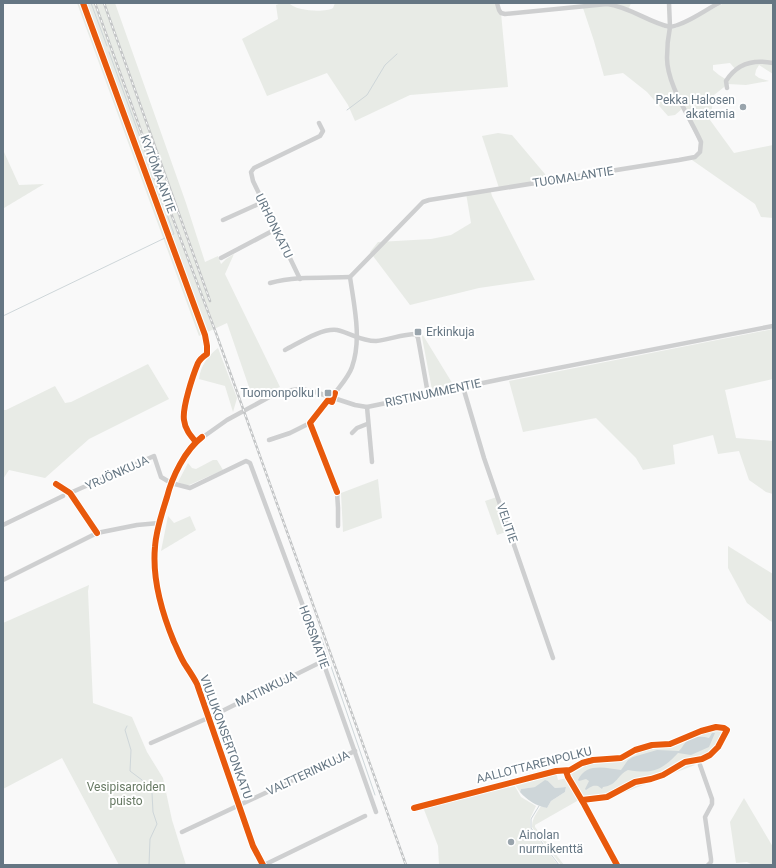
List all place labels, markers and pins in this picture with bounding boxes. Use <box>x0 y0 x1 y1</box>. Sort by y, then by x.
place label: Pekka Halosen akatemia <box>655 93 735 121</box>
marker: Pekka Halosen akatemia <box>738 102 748 112</box>
place label: Erkinkuja <box>426 325 475 339</box>
marker: Erkinkuja <box>413 327 423 337</box>
place label: Tuomonpolku I <box>241 386 320 400</box>
marker: Tuomonpolku I <box>323 388 333 398</box>
place label: Ainolan nurmikenttä <box>519 828 583 856</box>
marker: Ainolan nurmikenttä <box>506 837 516 847</box>

